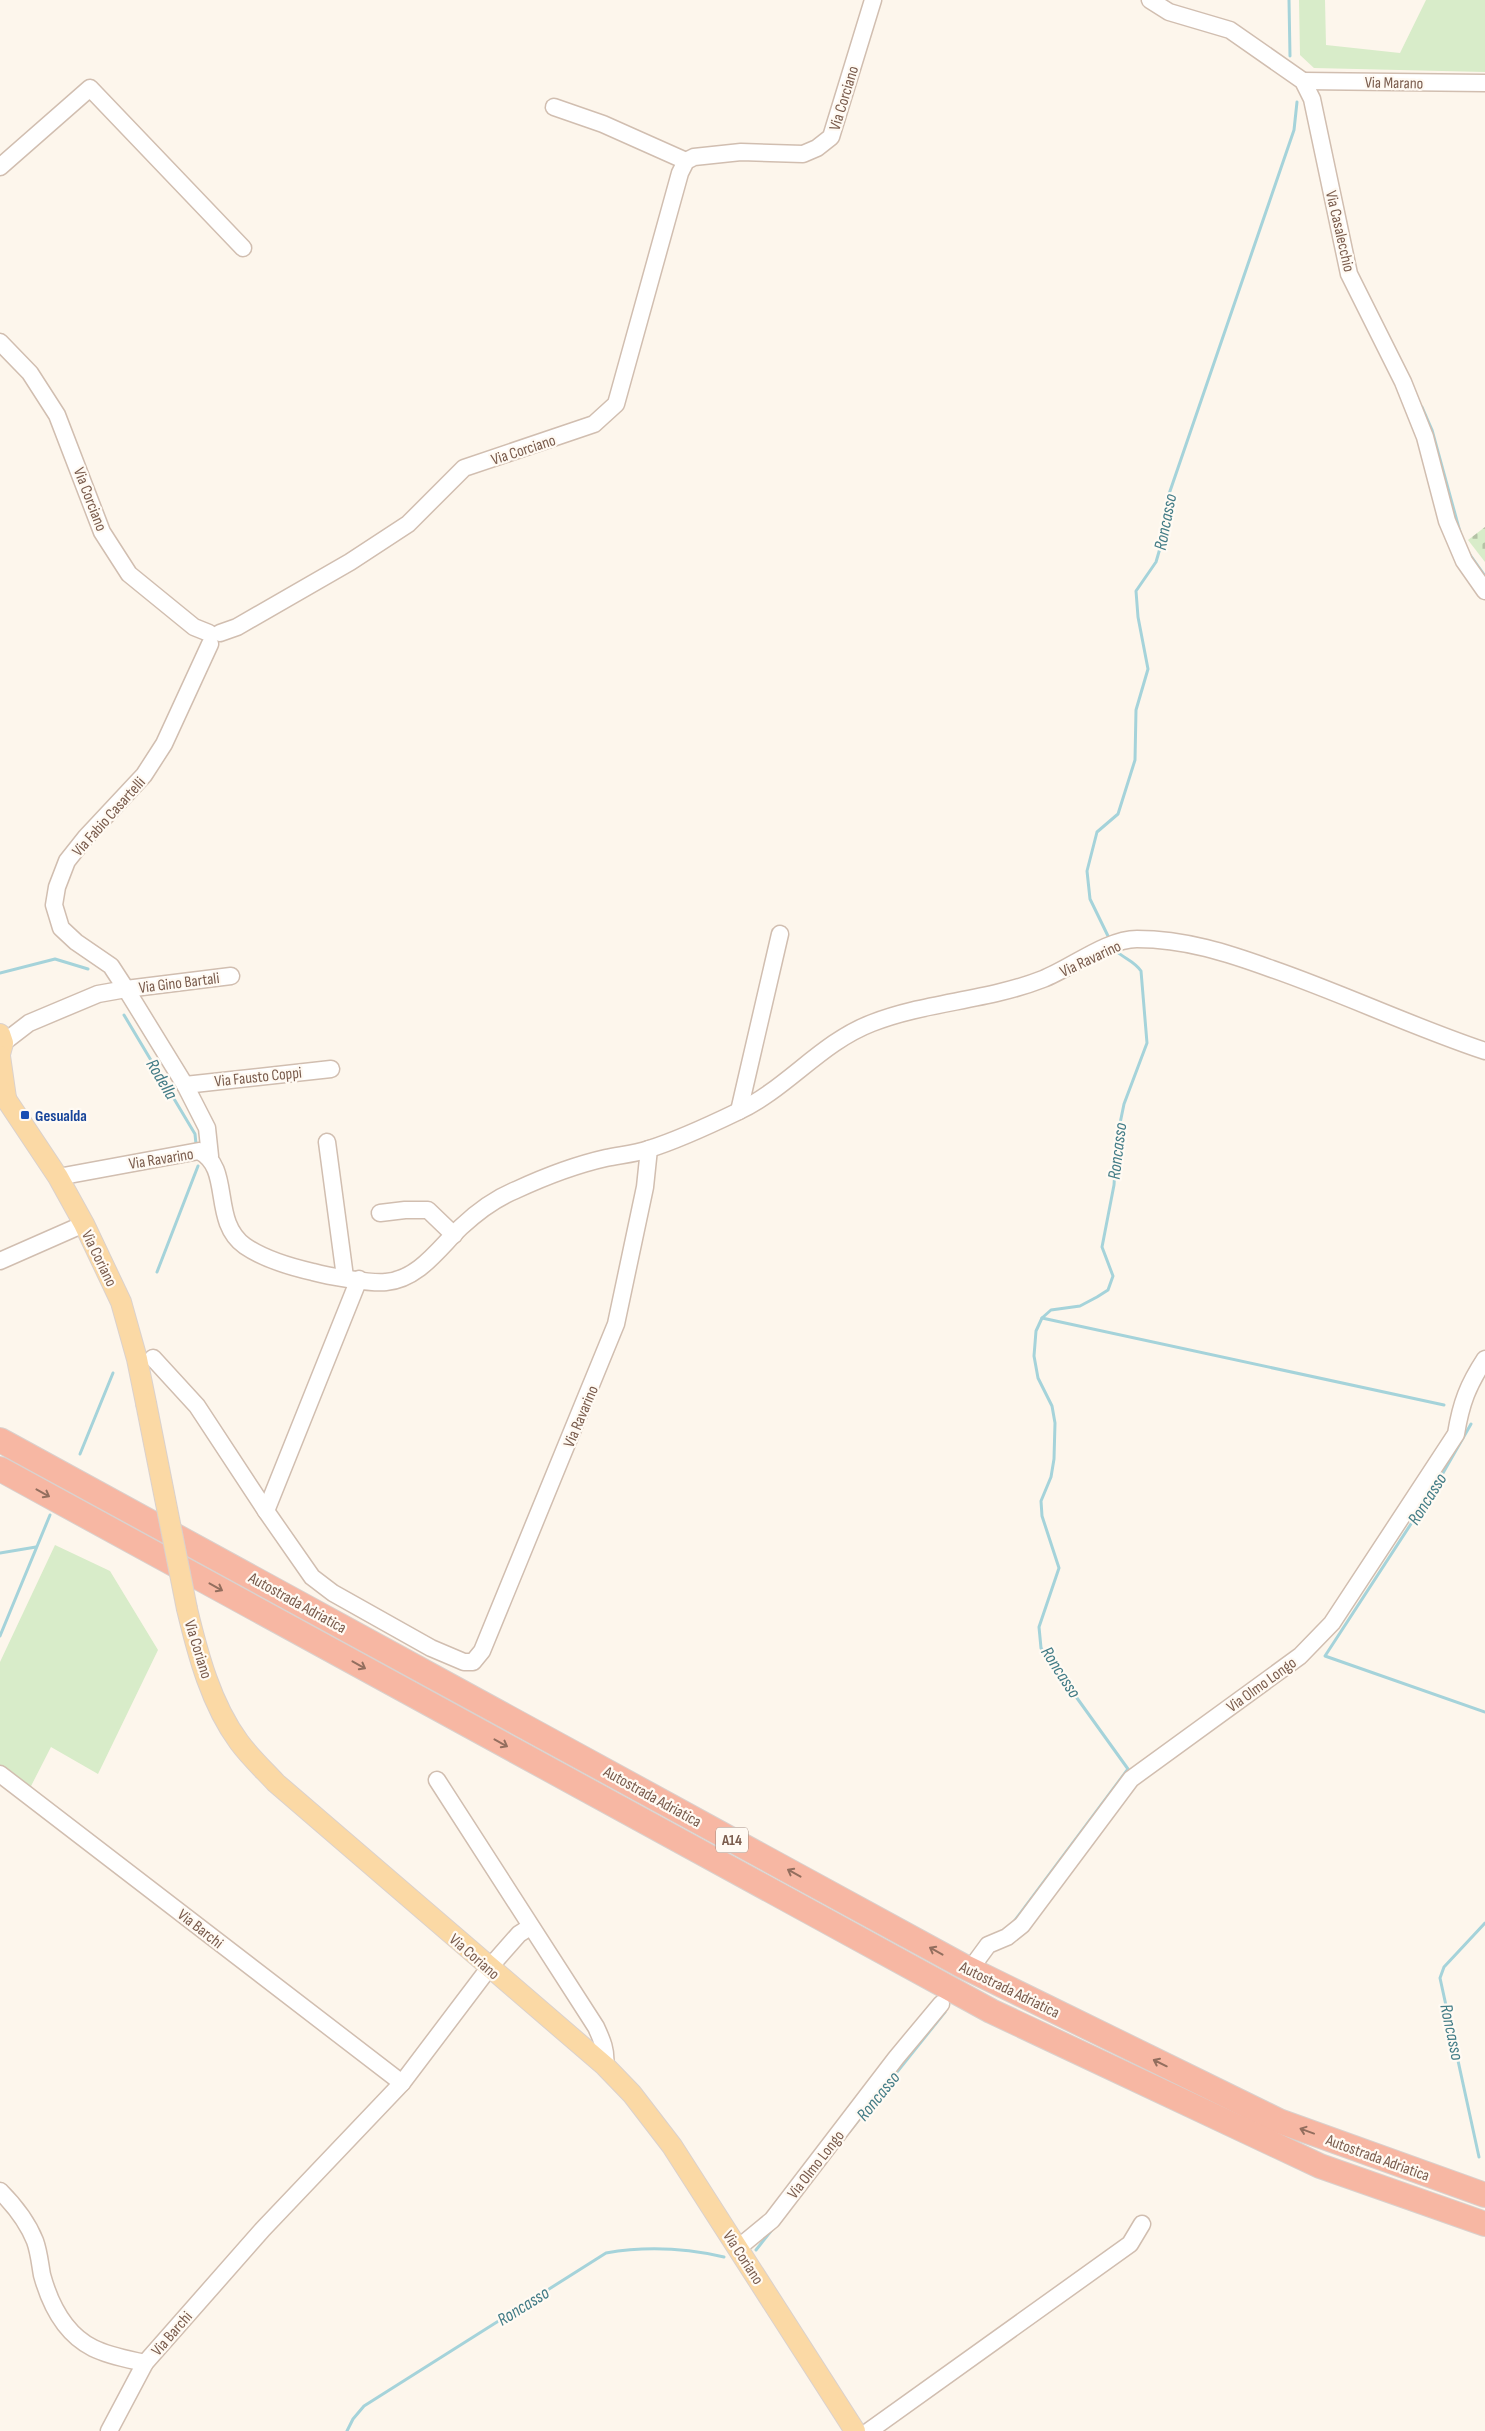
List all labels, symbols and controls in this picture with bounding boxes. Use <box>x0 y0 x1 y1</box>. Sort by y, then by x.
street label: Via Corciano <box>826 64 863 133</box>
street label: Via Marano <box>1365 73 1423 94</box>
street label: Via Casalecchio <box>1321 189 1358 274</box>
street label: Via Corciano <box>489 431 558 470</box>
street label: Via Corciano <box>69 465 110 534</box>
water label: Roncasso <box>1150 491 1181 552</box>
street label: Via Fabio Casartelli <box>68 773 150 861</box>
street label: Via Ravarino <box>1057 937 1124 982</box>
street label: Via Gino Bartali <box>138 969 221 998</box>
water label: Rodella <box>141 1055 182 1104</box>
street label: Via Fausto Coppi <box>214 1063 303 1092</box>
place label: Gesualda <box>35 1107 87 1126</box>
marker: Gesualda <box>19 1109 31 1121</box>
water label: Roncasso <box>1104 1121 1131 1181</box>
street label: Via Ravarino <box>128 1145 195 1174</box>
street label: Via Coriano <box>77 1227 120 1290</box>
street label: Via Ravarino <box>560 1383 603 1450</box>
water label: Roncasso <box>1403 1469 1452 1529</box>
one-way arrow <box>35 1488 49 1498</box>
street label: Autostrada Adriatica <box>244 1568 349 1638</box>
one-way arrow <box>208 1583 223 1592</box>
street label: Via Coriano <box>180 1618 215 1681</box>
water label: Roncasso <box>1036 1643 1085 1702</box>
street label: Via Olmo Longo <box>1223 1654 1300 1717</box>
one-way arrow <box>351 1660 366 1670</box>
one-way arrow <box>494 1738 509 1748</box>
street label: Autostrada Adriatica <box>599 1762 704 1832</box>
road number: A14 <box>716 1828 748 1852</box>
one-way arrow <box>787 1868 802 1878</box>
street label: Via Barchi <box>173 1905 227 1953</box>
street label: Via Coriano <box>445 1930 503 1984</box>
one-way arrow <box>930 1946 944 1956</box>
street label: Autostrada Adriatica <box>955 1958 1062 2023</box>
water label: Roncasso <box>1435 2002 1468 2063</box>
one-way arrow <box>1153 2058 1168 2067</box>
water label: Roncasso <box>852 2067 905 2125</box>
one-way arrow <box>1299 2126 1315 2136</box>
street label: Via Olmo Longo <box>784 2127 849 2203</box>
street label: Autostrada Adriatica <box>1322 2131 1432 2186</box>
street label: Via Coriano <box>718 2227 767 2288</box>
water label: Roncasso <box>494 2282 554 2330</box>
street label: Via Barchi <box>148 2308 197 2360</box>

